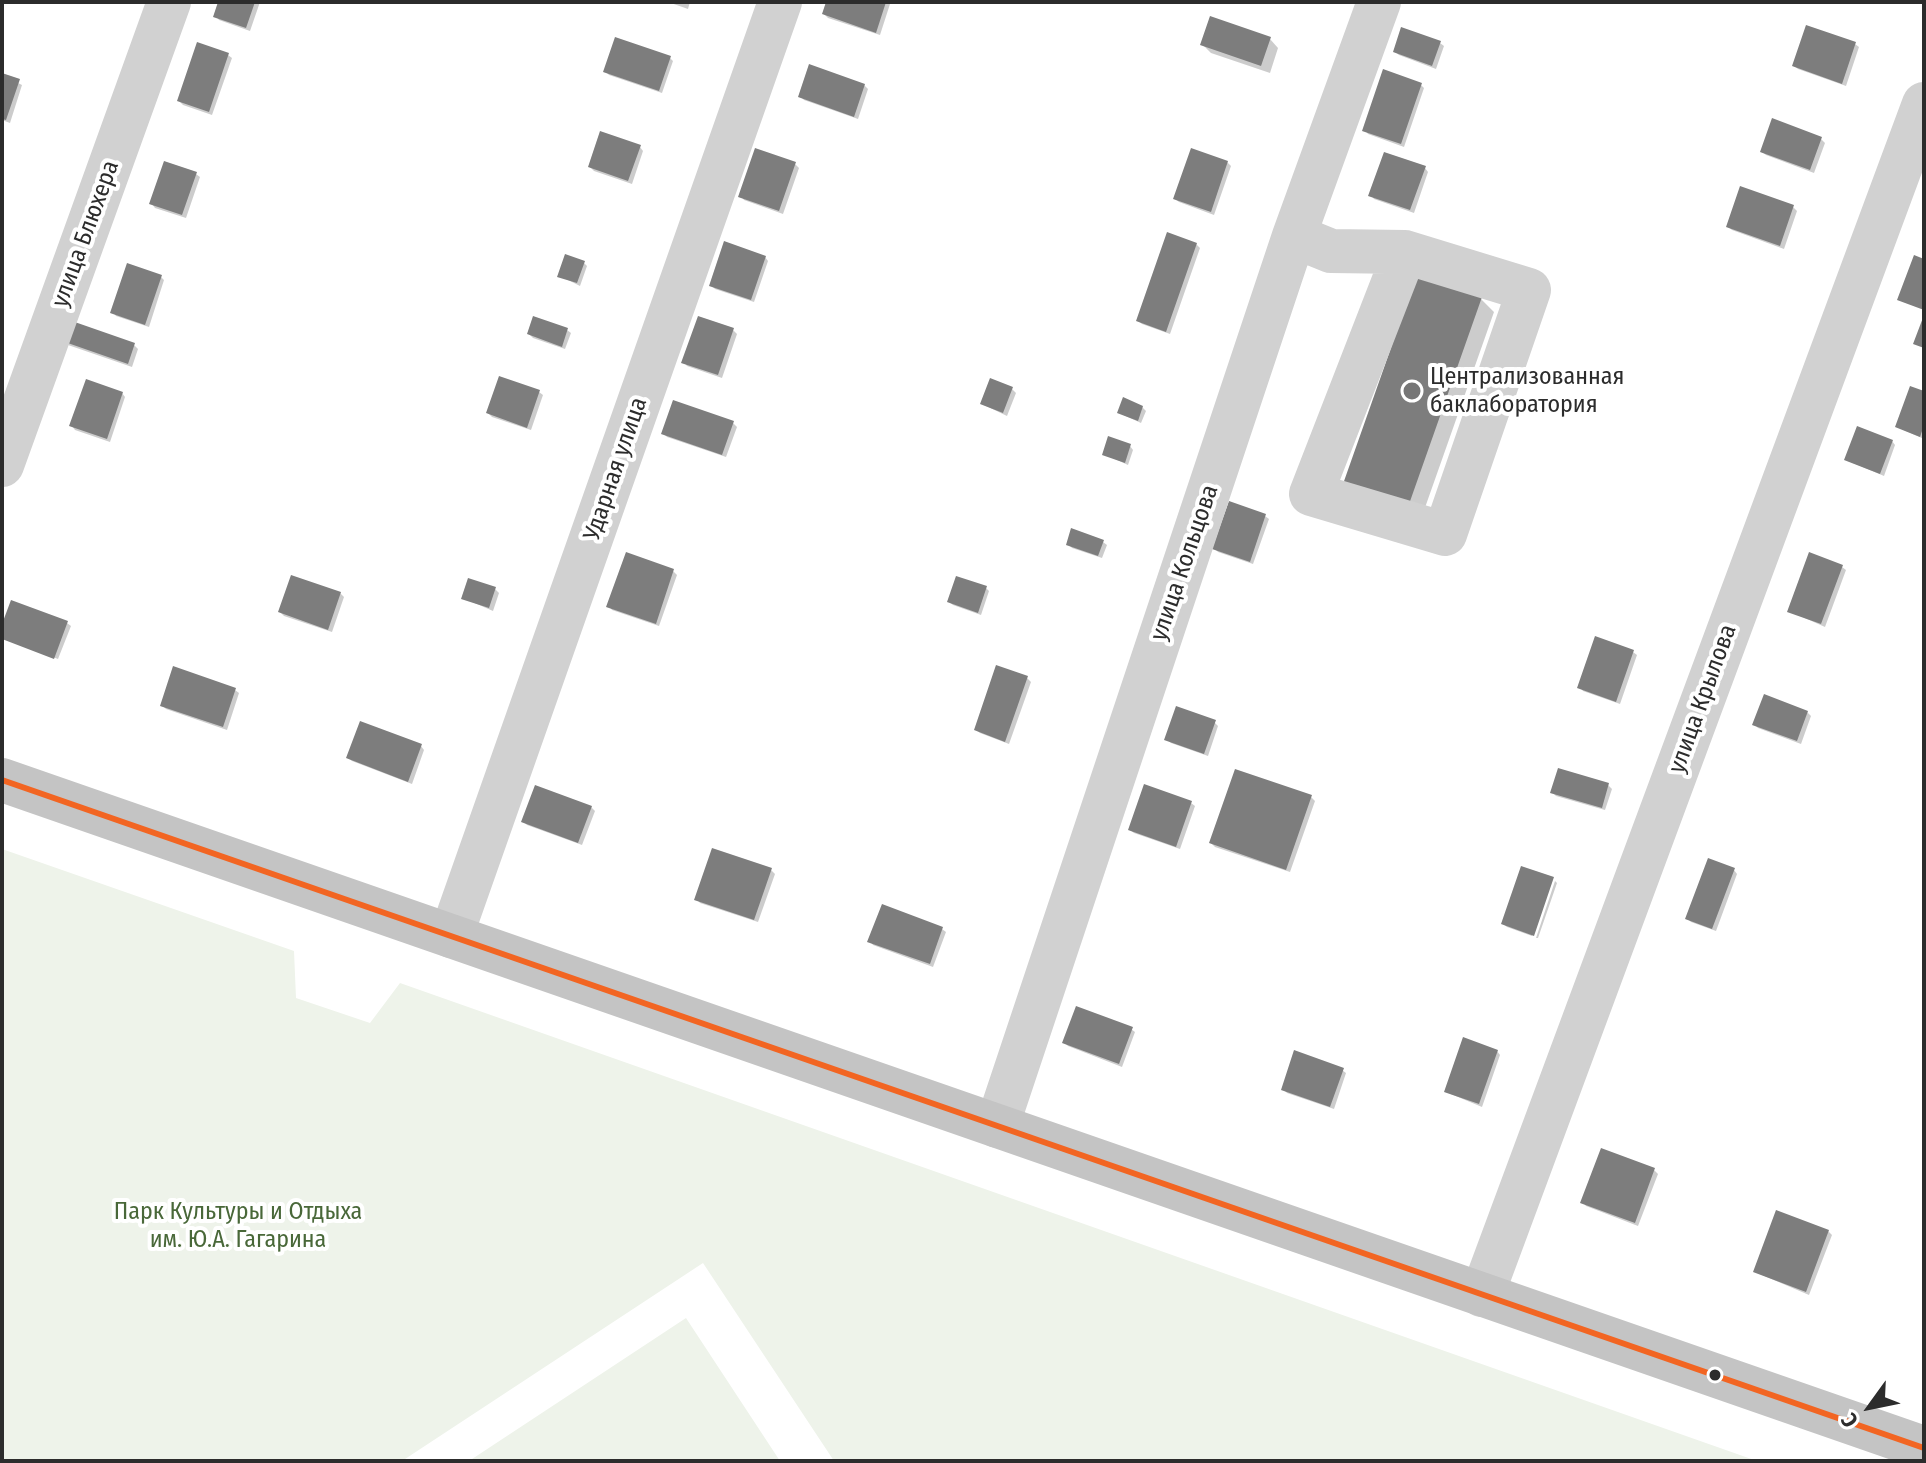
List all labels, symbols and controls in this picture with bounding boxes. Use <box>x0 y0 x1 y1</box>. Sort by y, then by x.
street label: улица Блюхера <box>46 157 126 311</box>
place label: Централизованная баклаборатория <box>1430 363 1624 419</box>
marker: Централизованная баклаборатория <box>1401 380 1423 402</box>
street label: Ударная улица <box>578 394 654 544</box>
street label: улица Кольцова <box>1145 481 1225 645</box>
street label: улица Крылова <box>1663 621 1743 777</box>
park label: Парк Культуры и Отдыха им. Ю.А. Гагарина <box>114 1198 362 1254</box>
unlabelled marker <box>1707 1367 1723 1383</box>
north arrow <box>1830 1367 1910 1447</box>
text: С <box>1835 1408 1864 1433</box>

